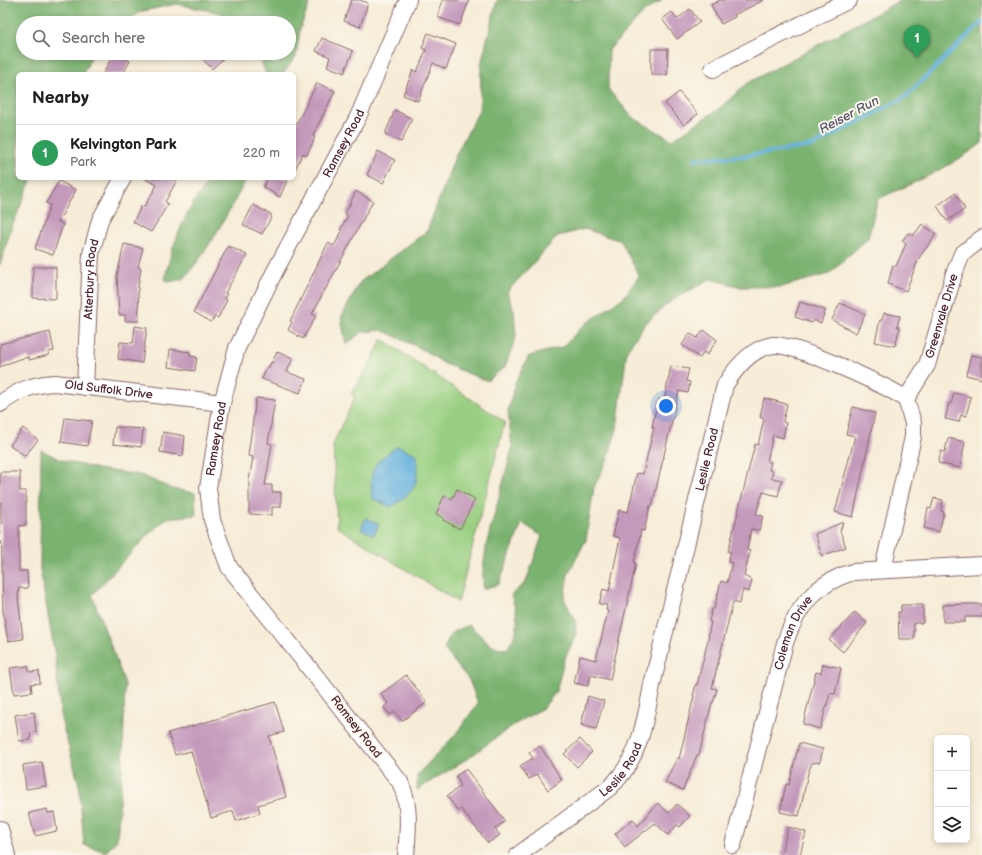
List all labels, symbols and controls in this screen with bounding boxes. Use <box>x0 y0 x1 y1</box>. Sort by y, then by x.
search box <box>16 16 296 60</box>
pin: 1 <box>904 25 930 58</box>
icon: search <box>30 27 52 49</box>
text: Search here <box>62 29 145 48</box>
text: Nearby <box>32 88 89 108</box>
water label: Reiser Run <box>816 93 882 137</box>
street label: Ramsey Road <box>319 107 368 180</box>
text: Kelvington Park <box>70 135 177 154</box>
text: 1 <box>42 145 48 161</box>
text: 220 m <box>243 145 280 161</box>
text: Park <box>70 154 96 170</box>
street label: Atterbury Road <box>81 237 102 320</box>
street label: Greenvale Drive <box>922 272 961 360</box>
street label: Old Suffolk Drive <box>64 377 154 402</box>
your location <box>656 396 676 416</box>
street label: Ramsey Road <box>203 400 230 477</box>
street label: Leslie Road <box>692 426 722 493</box>
street label: Coleman Drive <box>771 592 816 672</box>
street label: Ramsey Road <box>327 693 385 761</box>
map controls <box>934 735 970 843</box>
button: + <box>934 735 970 771</box>
street label: Leslie Road <box>596 740 645 800</box>
button: − <box>934 771 970 807</box>
button: layers <box>934 807 970 843</box>

